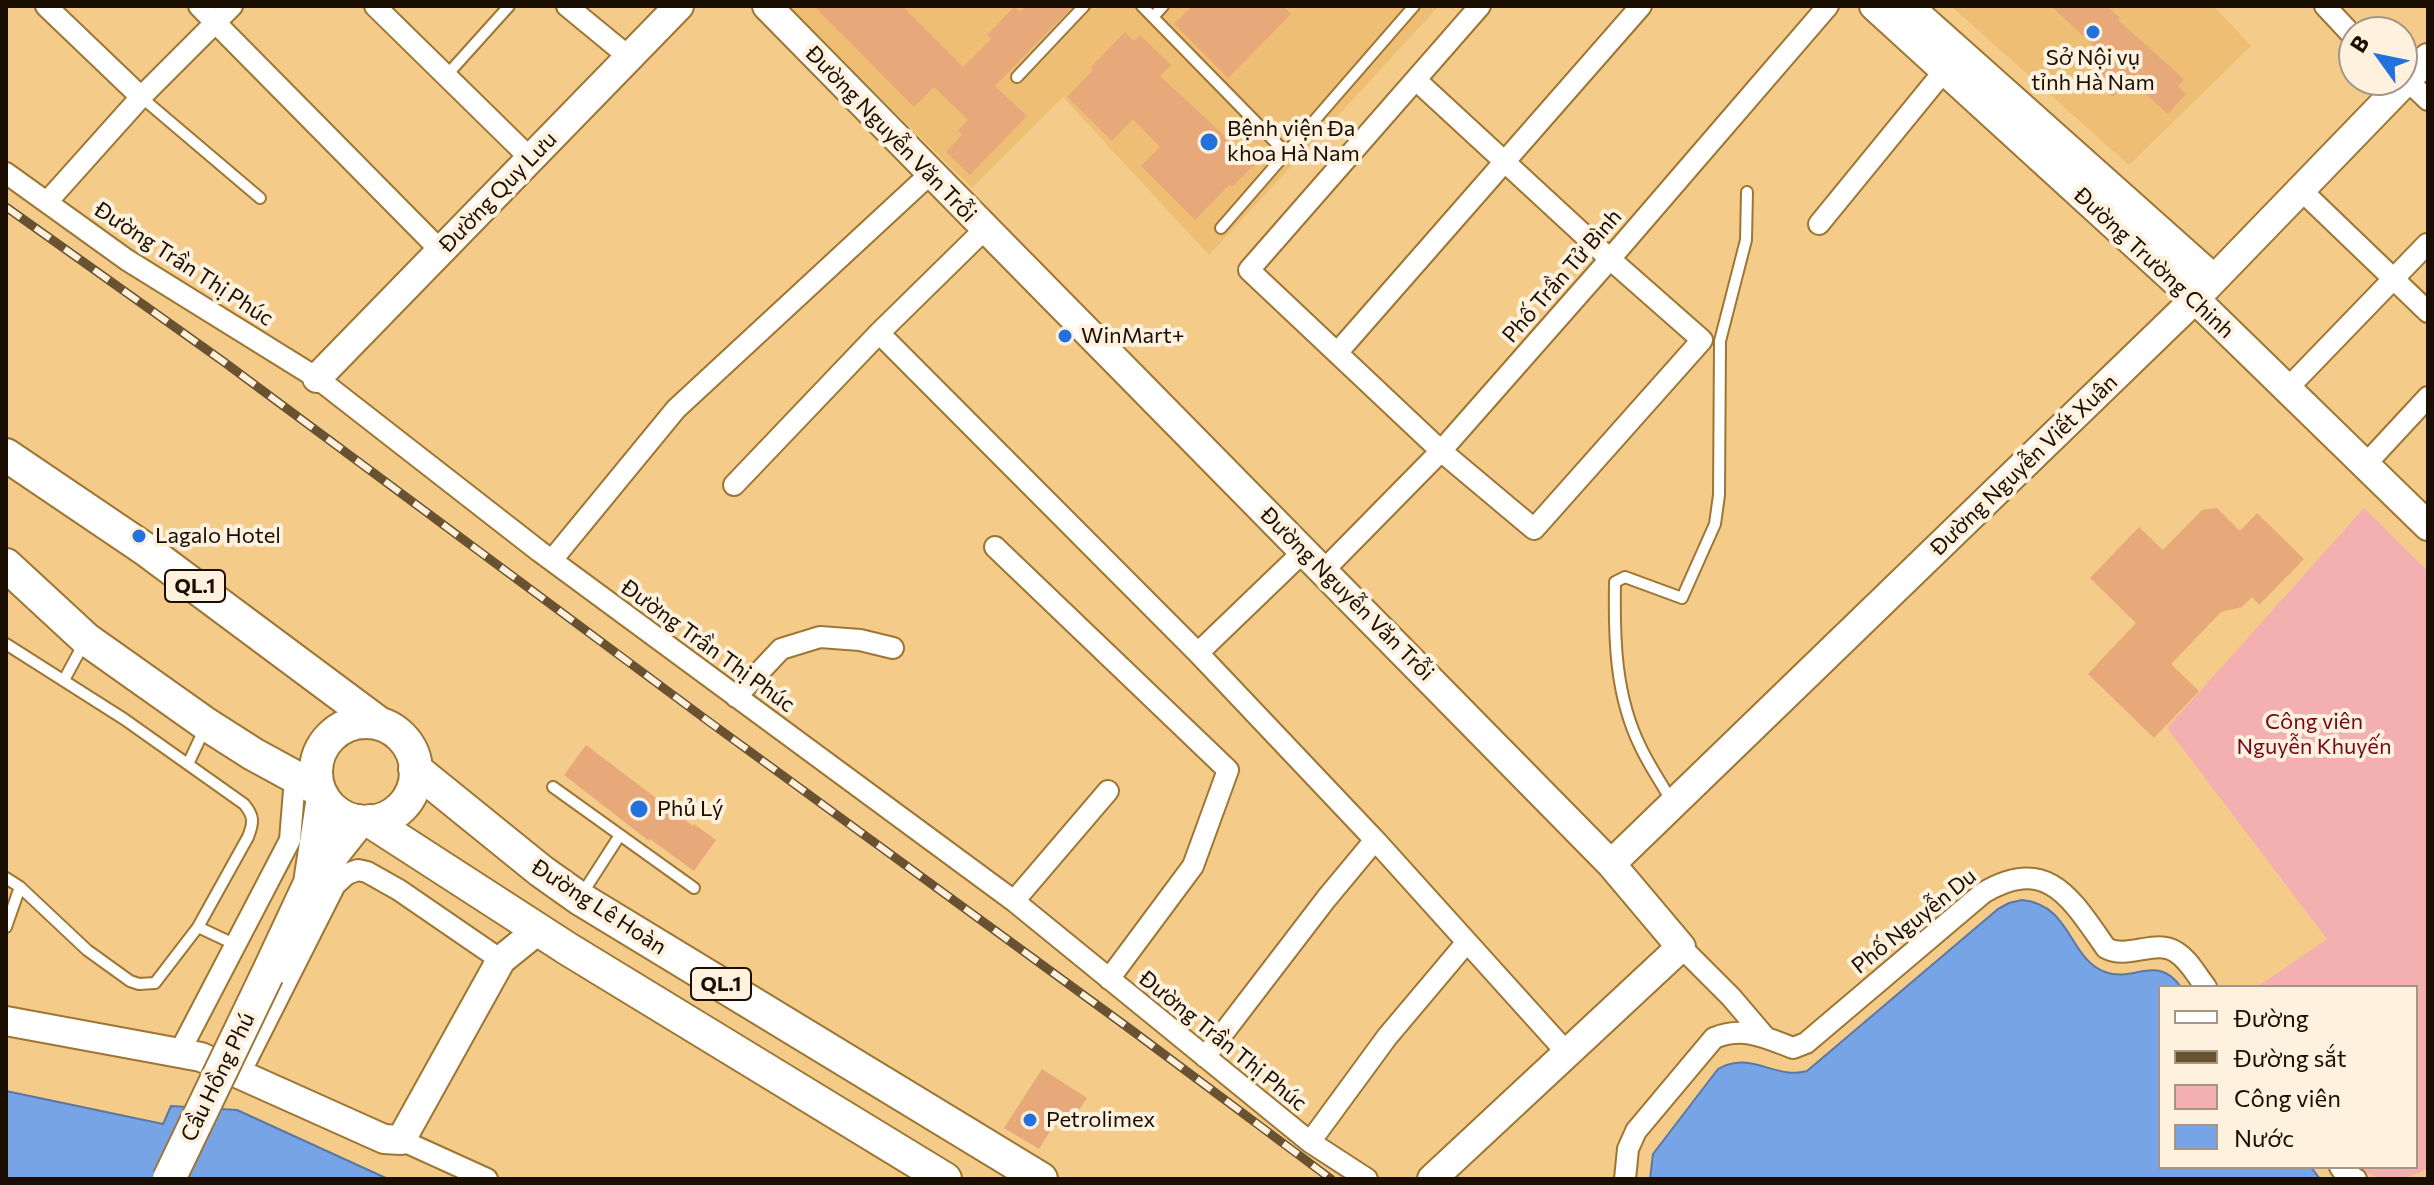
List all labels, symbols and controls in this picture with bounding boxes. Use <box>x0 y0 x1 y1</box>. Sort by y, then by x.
north arrow <box>2338 16 2418 96</box>
marker: Sở Nội vụ tỉnh Hà Nam <box>2084 23 2102 41</box>
text: B <box>2344 30 2374 57</box>
street label: Đường Nguyễn Văn Trỗi <box>800 40 982 228</box>
place label: Sở Nội vụ tỉnh Hà Nam <box>2031 45 2155 96</box>
place label: Bệnh viện Đa khoa Hà Nam <box>1227 116 1360 168</box>
street label: Đường Quy Lưu <box>434 126 562 258</box>
marker: Bệnh viện Đa khoa Hà Nam <box>1198 131 1220 153</box>
street label: Đường Trường Chinh <box>2069 182 2239 344</box>
street label: Đường Trần Thị Phúc <box>90 196 278 332</box>
street label: Phố Trần Tử Bình <box>1497 204 1627 348</box>
place label: WinMart+ <box>1081 323 1185 349</box>
marker: WinMart+ <box>1056 327 1074 345</box>
street label: Đường Nguyễn Viết Xuân <box>1925 369 2123 561</box>
street label: Đường Nguyễn Văn Trỗi <box>1255 502 1439 686</box>
place label: Lagalo Hotel <box>155 523 281 549</box>
marker: Lagalo Hotel <box>130 527 148 545</box>
road number: QL.1 <box>165 570 225 602</box>
street label: Đường Trần Thị Phúc <box>616 574 800 718</box>
park label: Công viên Nguyễn Khuyến <box>2236 709 2392 760</box>
place label: Phủ Lý <box>657 796 723 822</box>
marker: Phủ Lý <box>628 798 650 820</box>
street label: Đường Lê Hoàn <box>527 854 671 960</box>
street label: Phố Nguyễn Du <box>1846 863 1982 979</box>
street label: Đường Trần Thị Phúc <box>1134 965 1312 1117</box>
road number: QL.1 <box>691 968 751 1000</box>
legend <box>2158 985 2418 1169</box>
text: Đường <box>2234 1003 2309 1032</box>
street label: Cầu Hồng Phú <box>175 1008 261 1146</box>
text: Đường sắt <box>2234 1043 2347 1072</box>
text: Công viên <box>2234 1083 2341 1112</box>
place label: Petrolimex <box>1046 1107 1155 1133</box>
marker: Petrolimex <box>1021 1111 1039 1129</box>
text: Nước <box>2234 1123 2294 1152</box>

